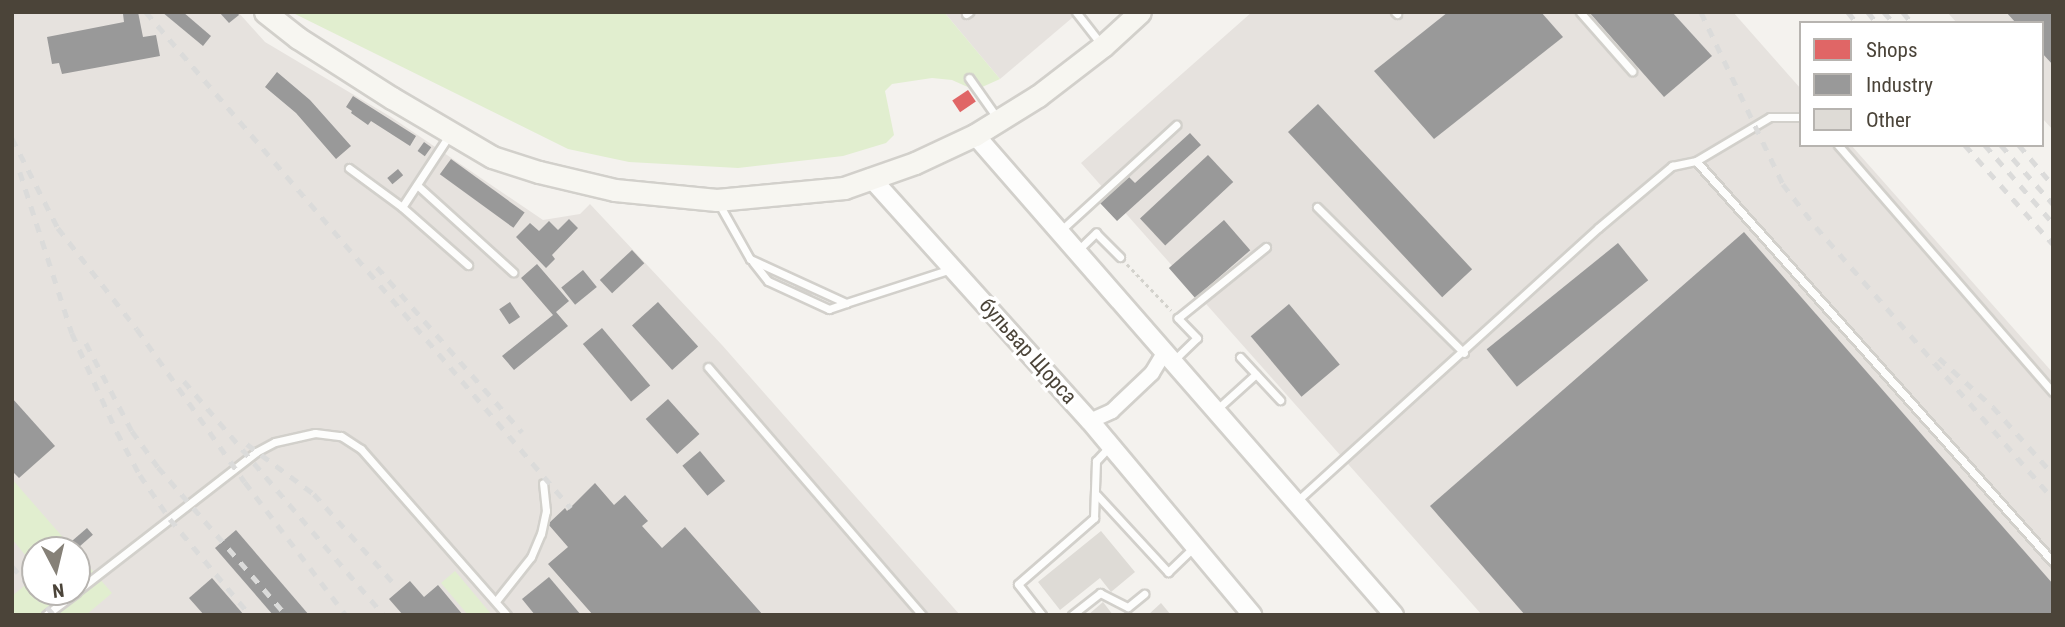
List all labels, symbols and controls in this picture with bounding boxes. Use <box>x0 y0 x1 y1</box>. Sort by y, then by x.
legend <box>1799 21 2044 147</box>
text: Shops <box>1866 38 1918 62</box>
text: Industry <box>1866 73 1933 97</box>
text: Other <box>1866 108 1911 132</box>
street label: бульвар Щорса <box>974 293 1082 409</box>
north arrow <box>21 536 91 606</box>
text: N <box>51 578 66 602</box>

